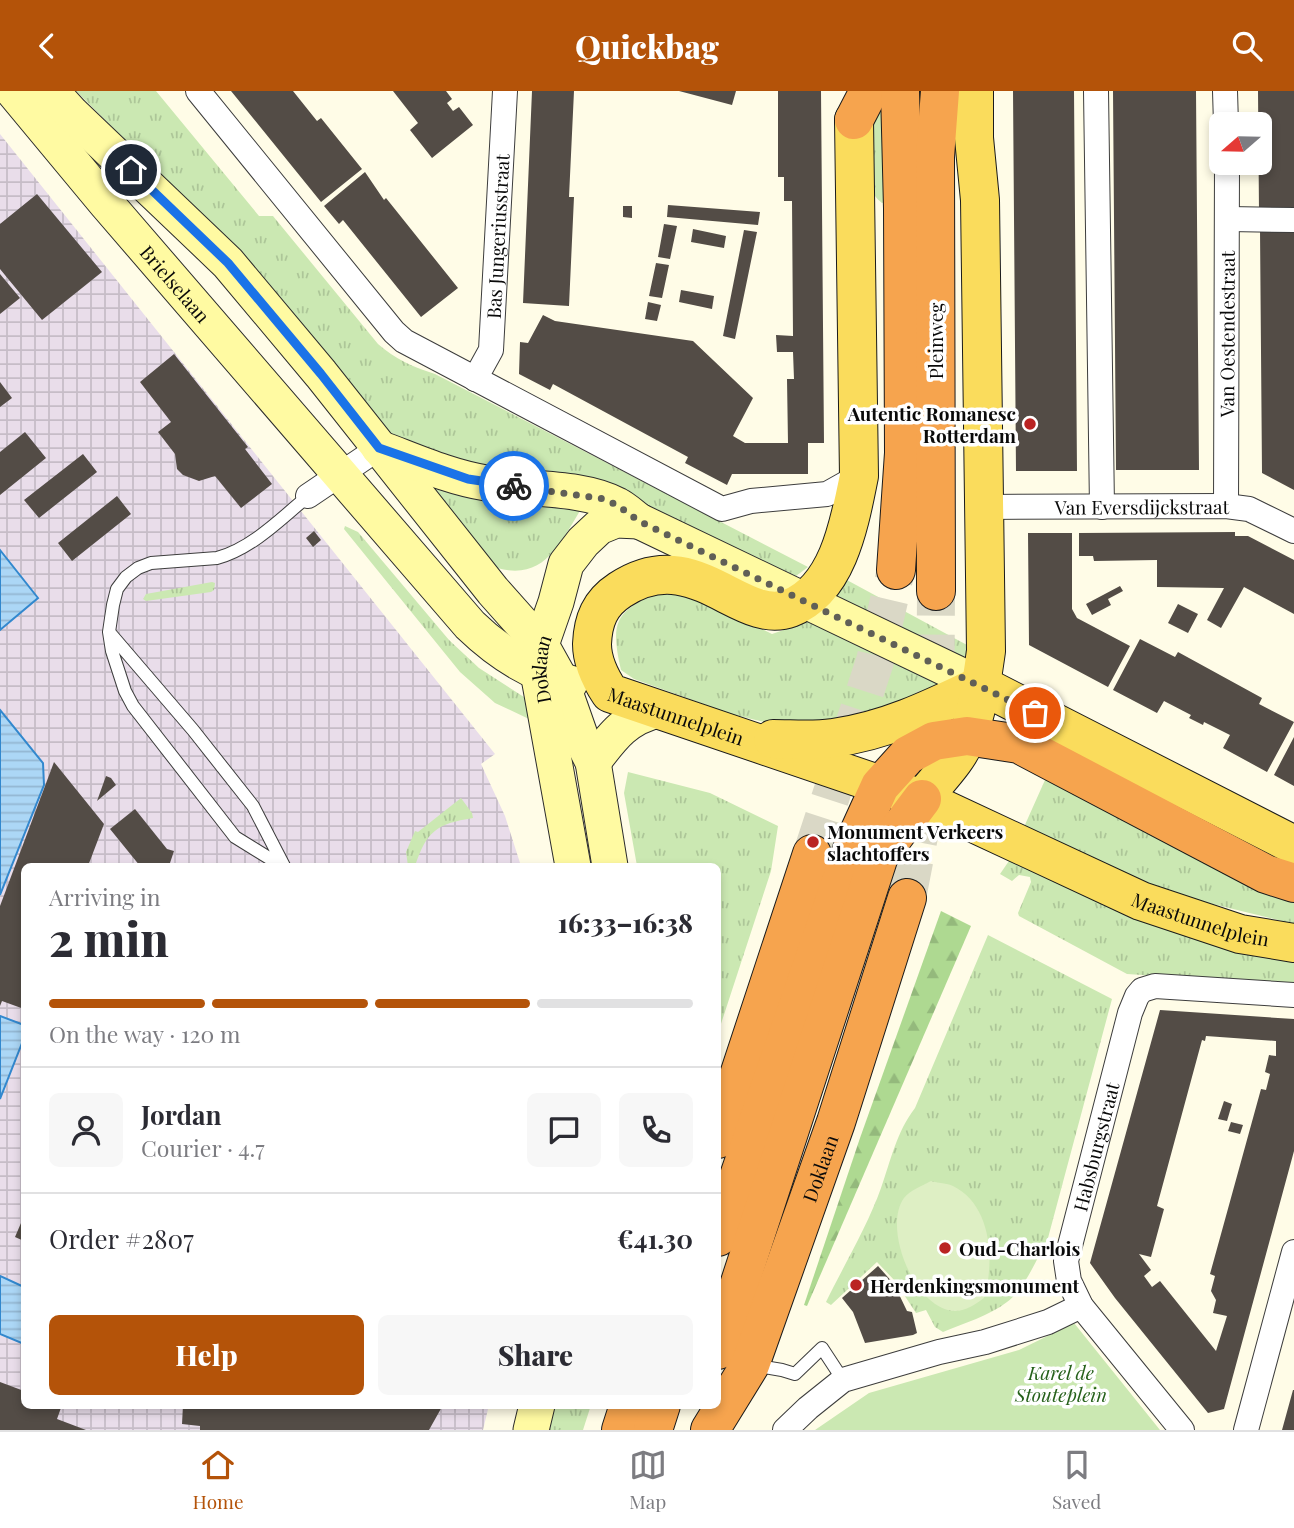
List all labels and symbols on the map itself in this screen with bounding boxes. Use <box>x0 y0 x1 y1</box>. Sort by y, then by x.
north arrow <box>1209 112 1272 175</box>
pin <box>101 140 161 200</box>
street label: Bas Jungeriusstraat <box>480 153 515 319</box>
street label: Brielselaan <box>135 239 217 328</box>
street label: Van Oestendestraat <box>1213 251 1240 418</box>
street label: Pleinweg <box>922 303 948 379</box>
place label: Autentic Romanesc Rotterdam <box>847 400 1016 448</box>
marker: Autentic Romanesc Rotterdam <box>1022 416 1038 432</box>
courier <box>479 451 549 521</box>
street label: Van Eversdijckstraat <box>1054 493 1230 520</box>
street label: Doklaan <box>525 630 557 706</box>
street label: Maastunnelplein <box>604 680 748 751</box>
pin <box>1005 683 1065 743</box>
place label: Monument Verkeers slachtoffers <box>827 818 1004 866</box>
marker: Monument Verkeers slachtoffers <box>805 834 821 850</box>
street label: Maastunnelplein <box>1128 886 1272 952</box>
street label: Habsburgstraat <box>1066 1079 1125 1214</box>
street label: Doklaan <box>796 1131 844 1205</box>
place label: Oud-Charlois <box>959 1235 1081 1261</box>
marker: Oud-Charlois <box>937 1240 953 1256</box>
place label: Herdenkingsmonument <box>870 1272 1080 1298</box>
marker: Herdenkingsmonument <box>848 1277 864 1293</box>
park label: Karel de Stouteplein <box>1014 1359 1107 1407</box>

